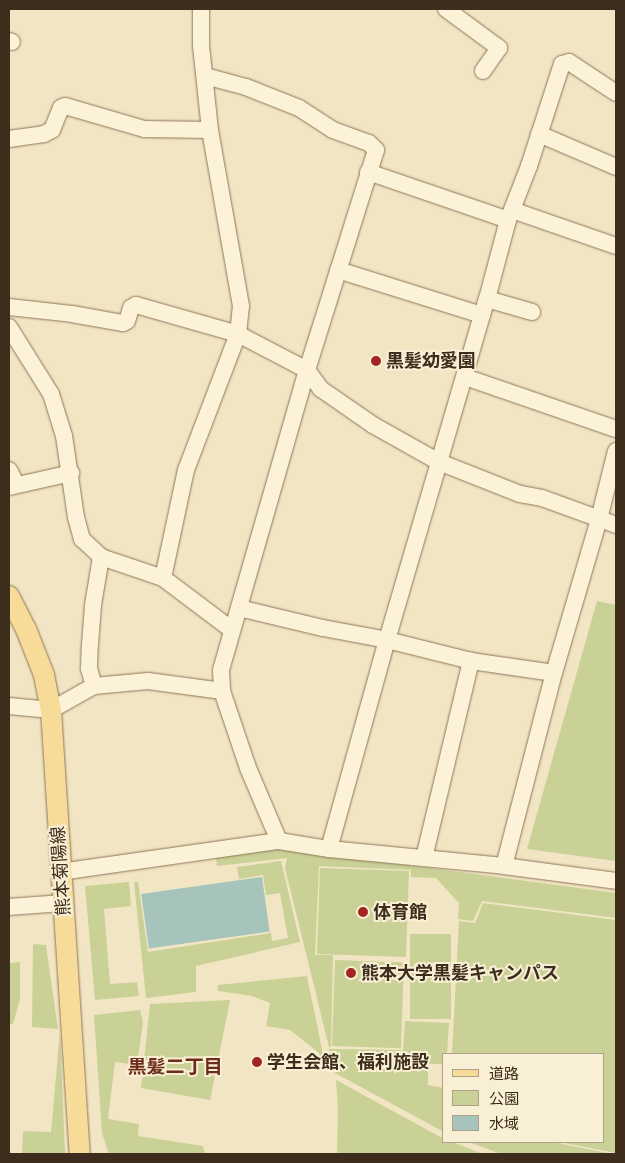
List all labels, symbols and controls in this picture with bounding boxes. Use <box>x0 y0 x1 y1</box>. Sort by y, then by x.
place label: 黒髪幼愛園 <box>386 350 476 372</box>
marker: 黒髪幼愛園 <box>370 355 382 367</box>
street label: 熊本菊陽線 <box>47 825 75 917</box>
place label: 体育館 <box>373 901 427 923</box>
marker: 体育館 <box>357 906 369 918</box>
place label: 熊本大学黒髪キャンパス <box>361 962 559 984</box>
marker: 熊本大学黒髪キャンパス <box>345 967 357 979</box>
place label: 学生会館、福利施設 <box>267 1051 429 1073</box>
legend <box>442 1053 605 1143</box>
district label: 黒髪二丁目 <box>128 1056 222 1078</box>
marker: 学生会館、福利施設 <box>251 1056 263 1068</box>
text: 道路 <box>489 1065 519 1083</box>
text: 公園 <box>489 1090 519 1108</box>
text: 水域 <box>489 1115 519 1133</box>

